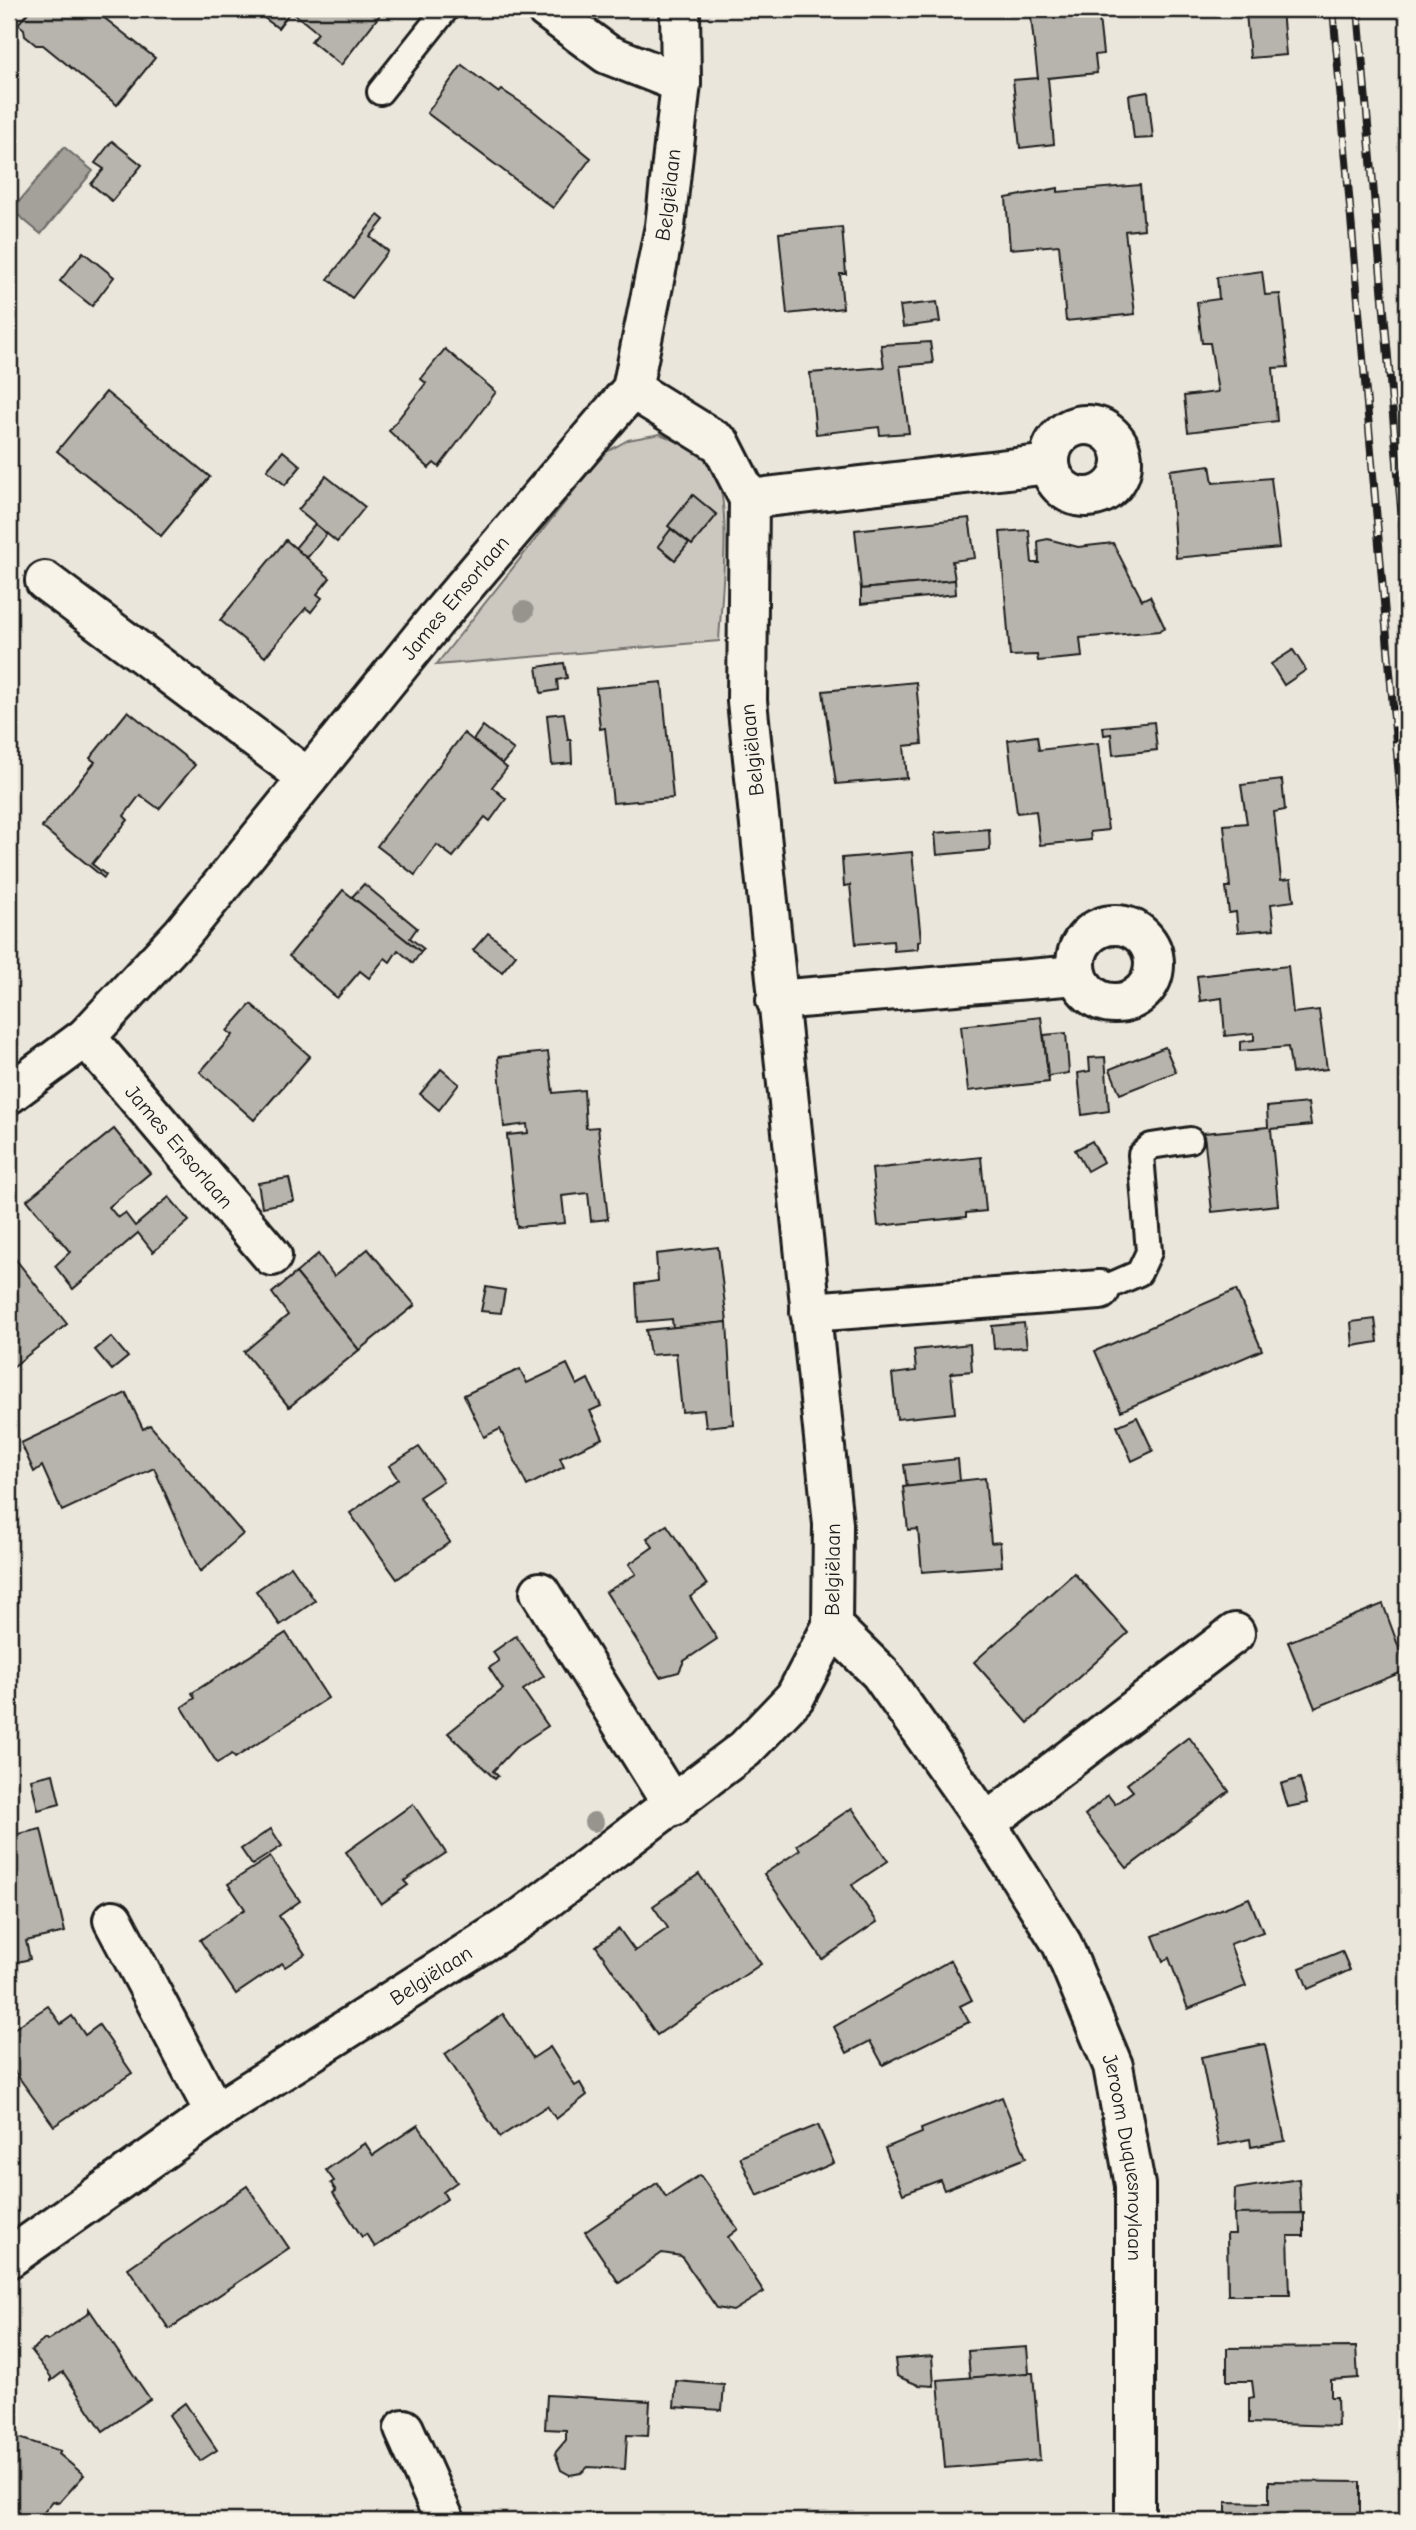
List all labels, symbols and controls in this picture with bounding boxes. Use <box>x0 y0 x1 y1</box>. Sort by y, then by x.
street label: Belgiëlaan <box>650 148 686 243</box>
street label: James Ensorlaan <box>397 531 514 665</box>
street label: Belgiëlaan <box>735 703 769 797</box>
street label: James Ensorlaan <box>120 1080 238 1213</box>
street label: Belgiëlaan <box>820 1523 845 1616</box>
street label: Belgiëlaan <box>386 1941 477 2010</box>
street label: Jeroom Duquesnoylaan <box>1097 2050 1147 2261</box>

